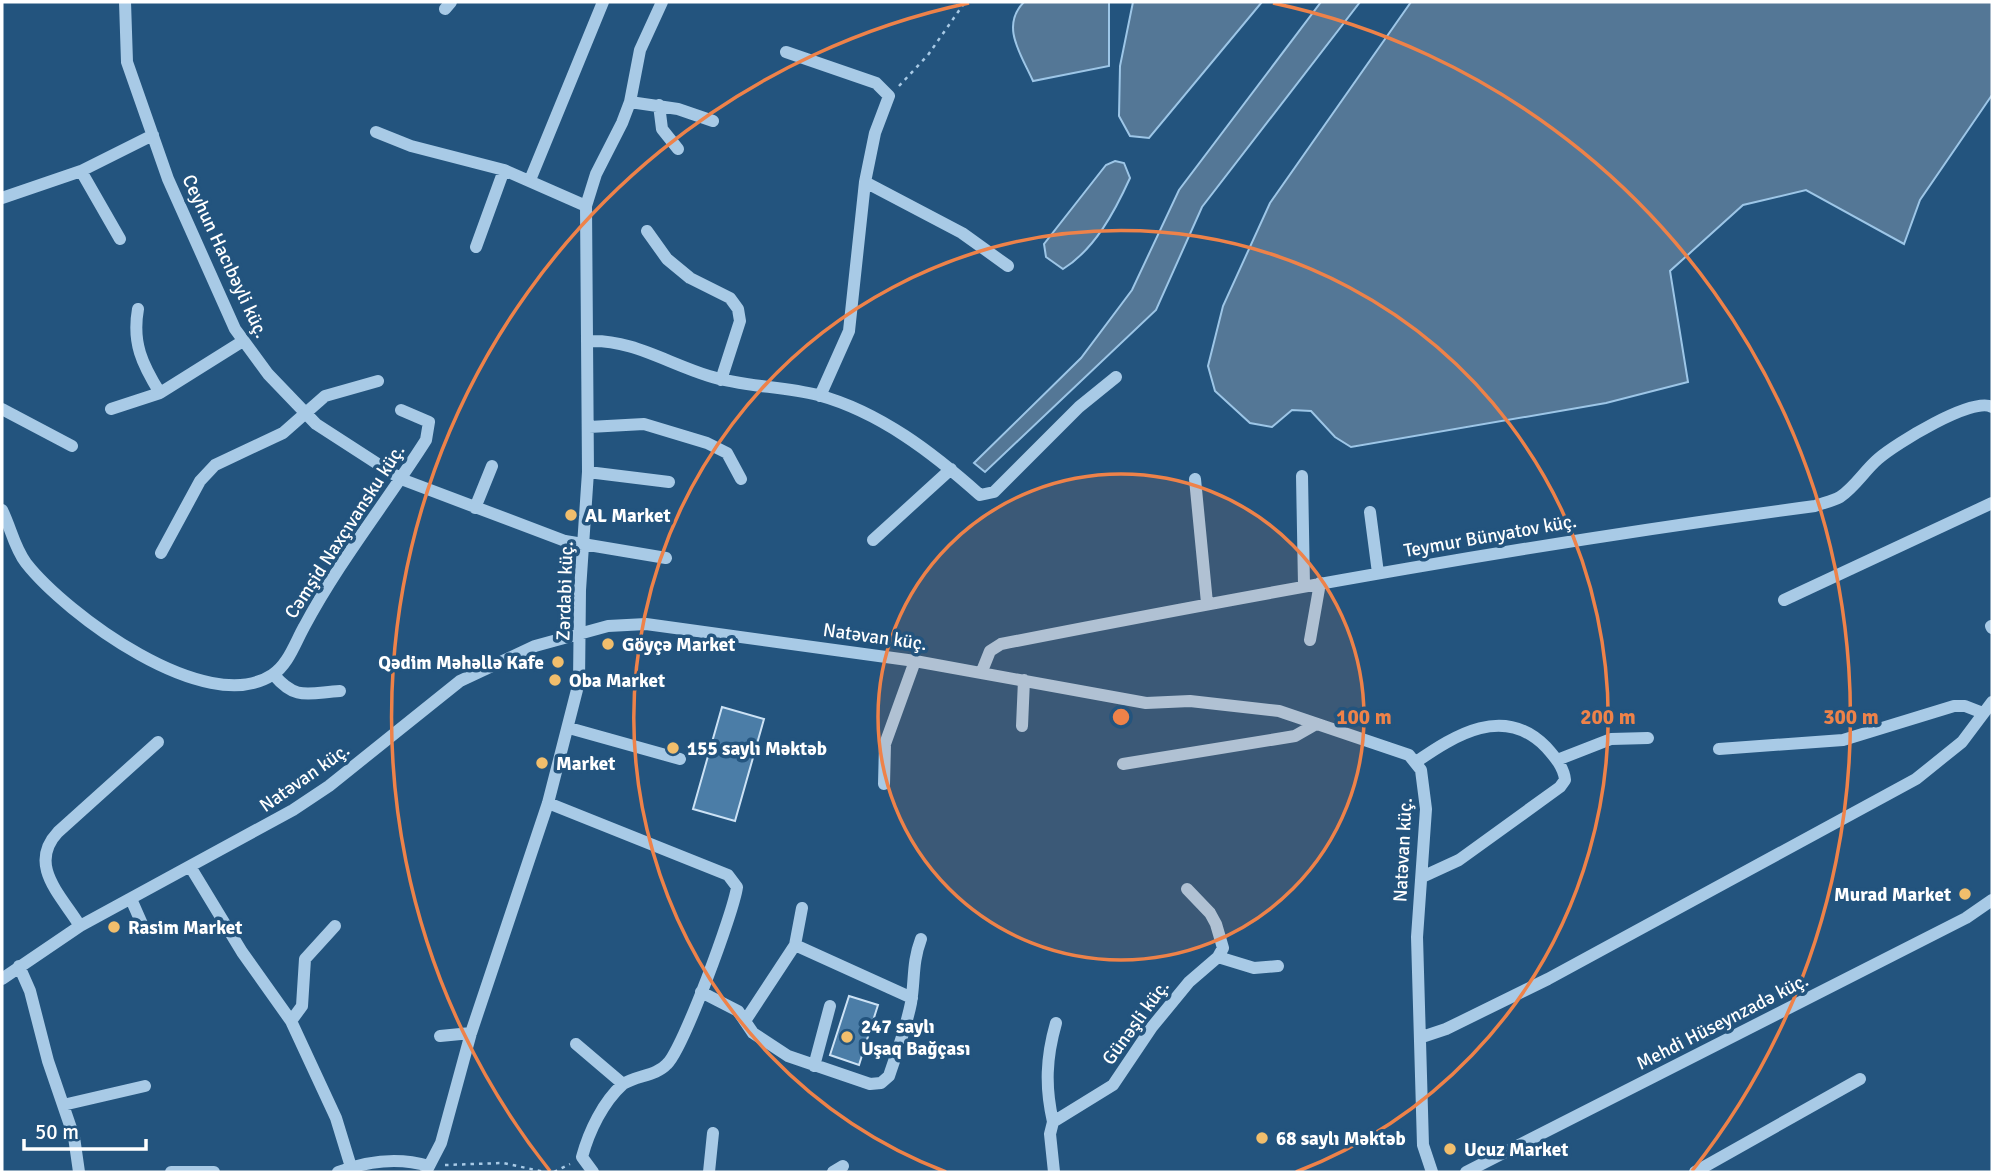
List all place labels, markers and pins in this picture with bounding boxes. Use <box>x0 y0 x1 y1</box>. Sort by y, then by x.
place label: AL Market <box>585 504 671 528</box>
marker: AL Market <box>563 507 579 523</box>
place label: Göyçə Market <box>622 633 735 657</box>
marker: Göyçə Market <box>600 636 616 652</box>
place label: Qədim Məhəllə Kafe <box>378 651 544 675</box>
marker: Qədim Məhəllə Kafe <box>550 654 566 670</box>
place label: Oba Market <box>569 669 665 693</box>
marker: Oba Market <box>547 672 563 688</box>
centre of rings <box>1109 705 1133 729</box>
place label: 155 saylı Məktəb <box>687 737 827 761</box>
marker: 155 saylı Məktəb <box>665 740 681 756</box>
place label: Market <box>556 752 615 776</box>
marker: Market <box>534 755 550 771</box>
place label: Murad Market <box>1834 883 1951 907</box>
marker: Murad Market <box>1957 886 1973 902</box>
place label: Rasim Market <box>128 916 242 940</box>
marker: Rasim Market <box>106 919 122 935</box>
place label: 247 saylı Uşaq Bağçası <box>861 1015 970 1061</box>
marker: 247 saylı Uşaq Bağçası <box>839 1029 855 1045</box>
place label: 68 saylı Məktəb <box>1276 1127 1406 1151</box>
marker: 68 saylı Məktəb <box>1254 1130 1270 1146</box>
place label: Ucuz Market <box>1464 1138 1568 1162</box>
marker: Ucuz Market <box>1442 1141 1458 1157</box>

